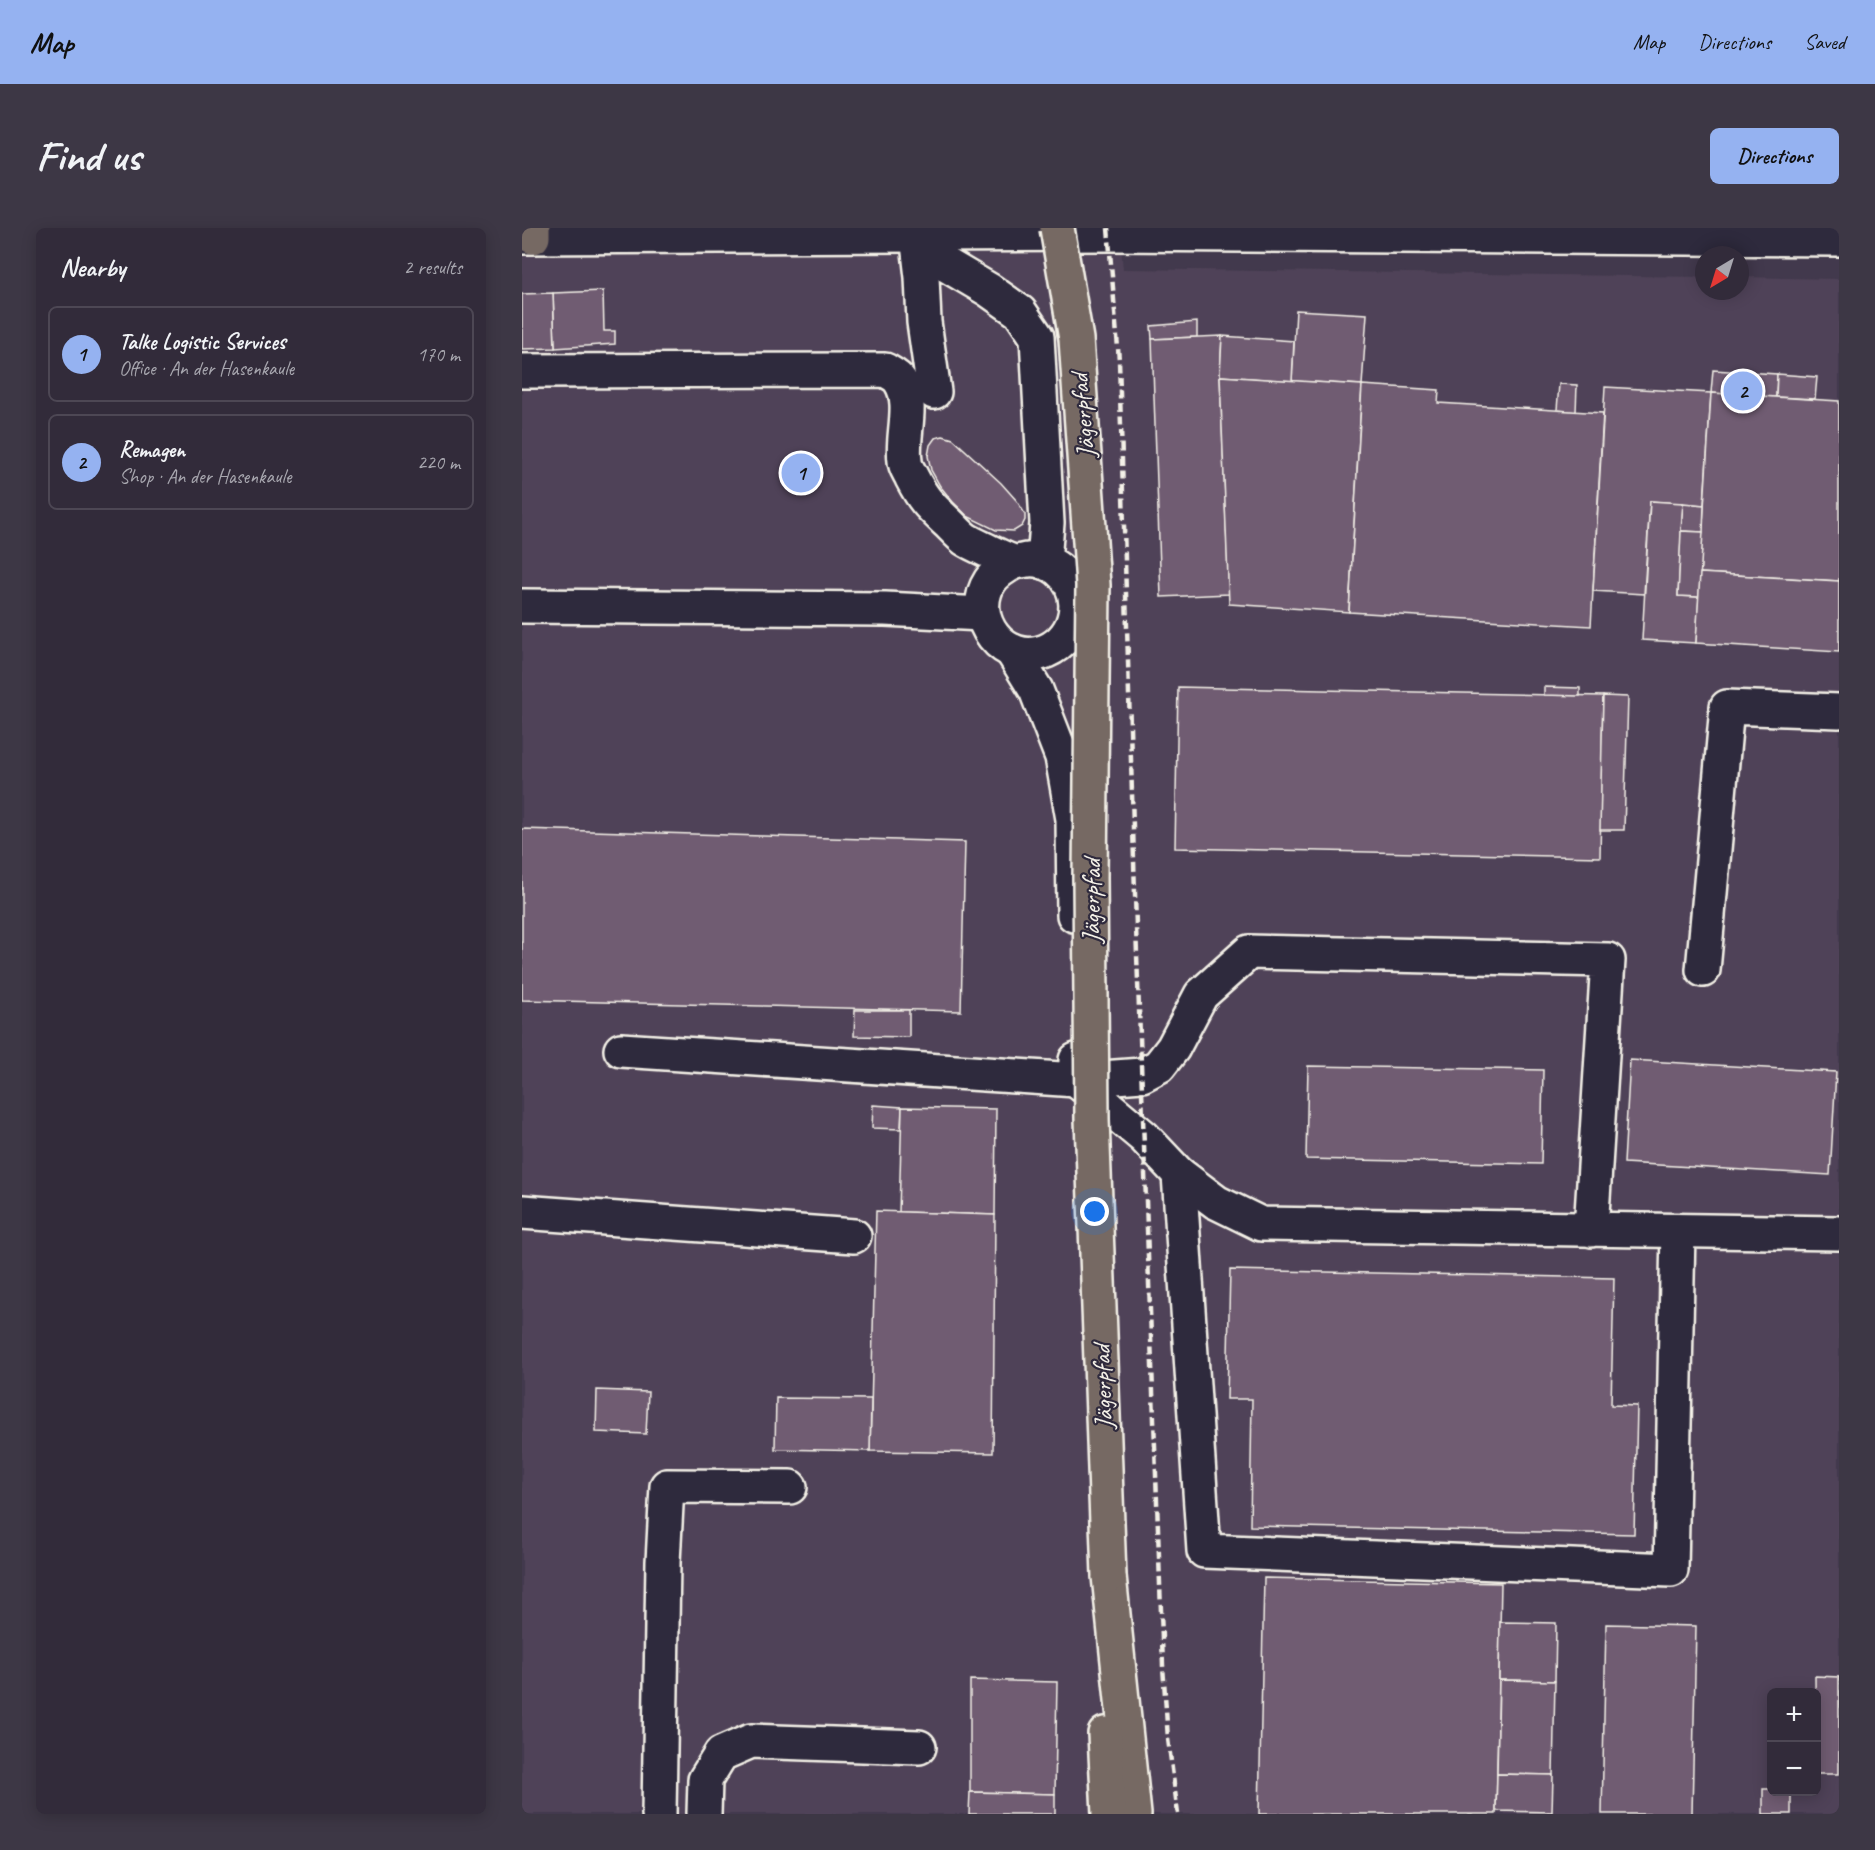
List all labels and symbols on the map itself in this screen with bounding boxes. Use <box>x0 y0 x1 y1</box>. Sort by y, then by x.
north arrow <box>1695 246 1749 300</box>
pin: 2 <box>1724 368 1762 414</box>
street label: Jägerpfad <box>1062 369 1103 461</box>
pin: 1 <box>782 450 820 496</box>
street label: Jägerpfad <box>1075 855 1108 945</box>
your location <box>1080 1197 1109 1226</box>
street label: Jägerpfad <box>1084 1340 1121 1432</box>

